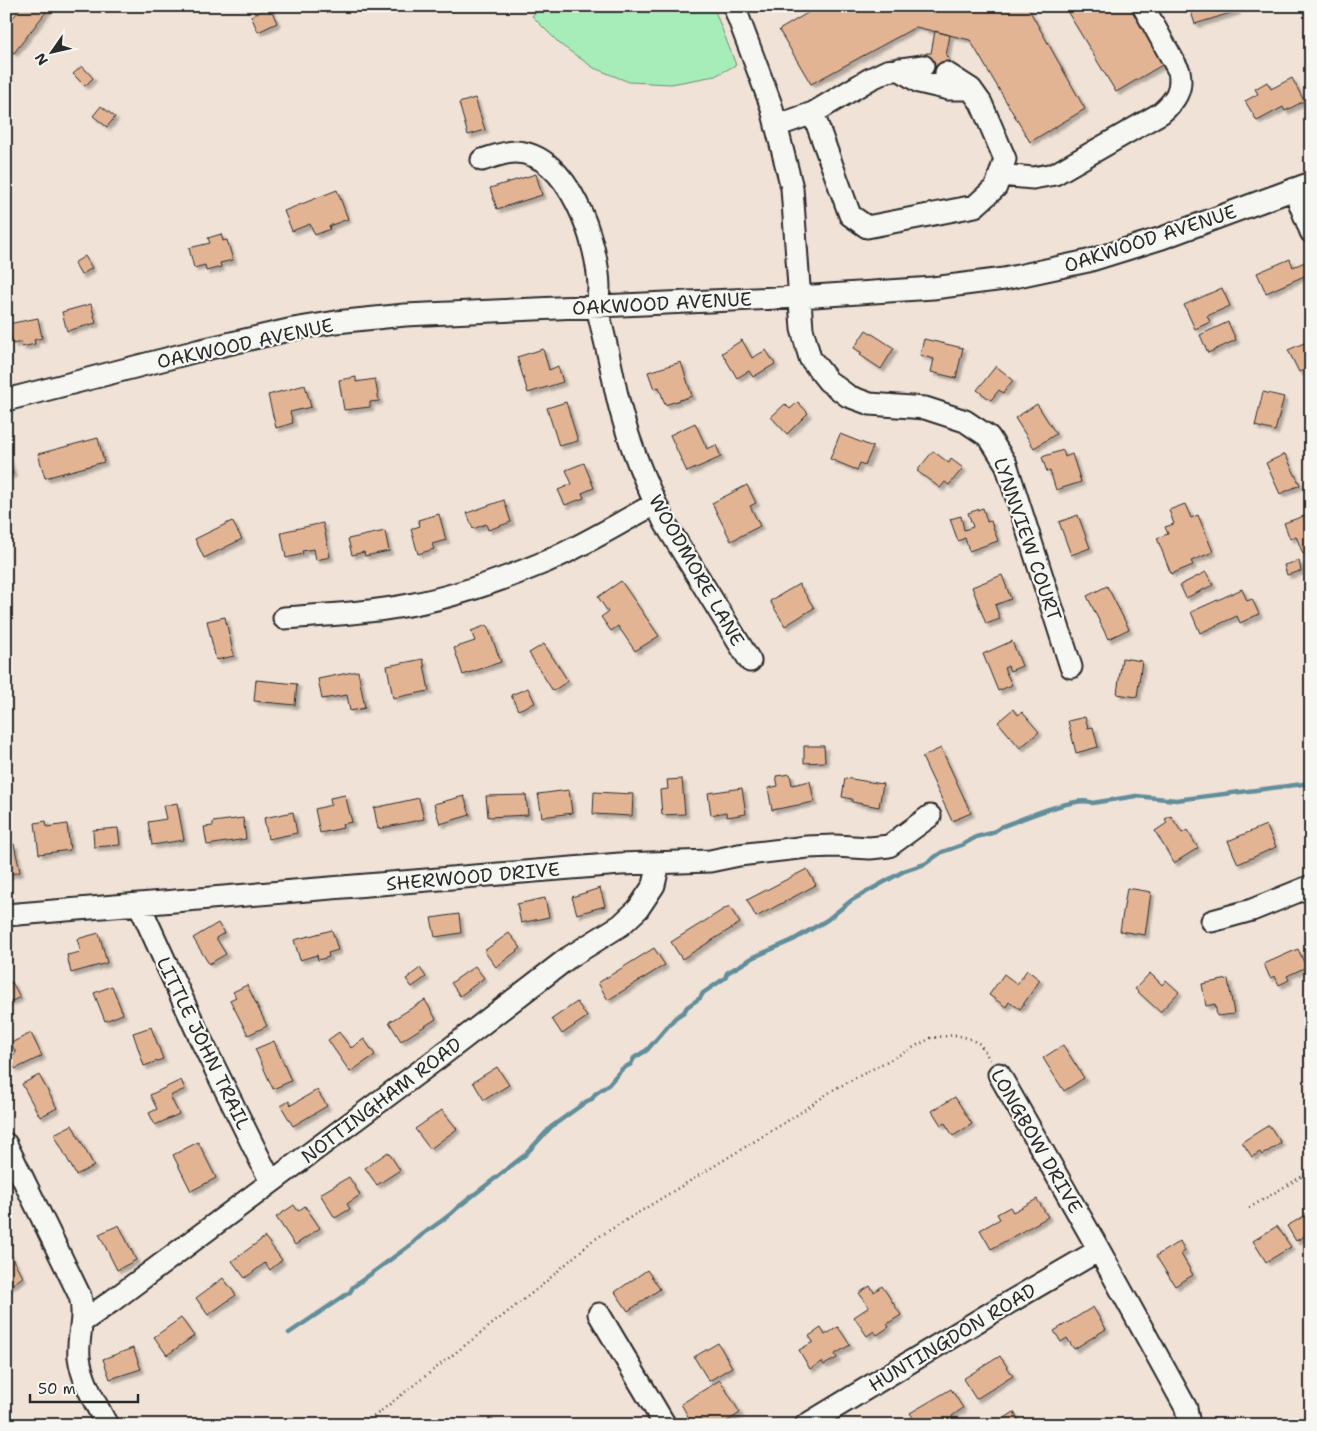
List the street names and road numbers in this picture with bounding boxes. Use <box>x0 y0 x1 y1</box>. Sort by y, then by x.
street label: OAKWOOD AVENUE <box>1061 199 1240 278</box>
street label: OAKWOOD AVENUE <box>572 286 753 321</box>
street label: OAKWOOD AVENUE <box>155 313 336 374</box>
street label: LYNNVIEW COURT <box>988 454 1067 624</box>
street label: WOODMORE LANE <box>643 490 750 651</box>
street label: SHERWOOD DRIVE <box>385 856 561 897</box>
street label: LITTLE JOHN TRAIL <box>151 953 256 1134</box>
street label: NOTTINGHAM ROAD <box>296 1032 467 1169</box>
street label: LONGBOW DRIVE <box>985 1065 1088 1218</box>
street label: HUNTINGDON ROAD <box>864 1278 1041 1397</box>

